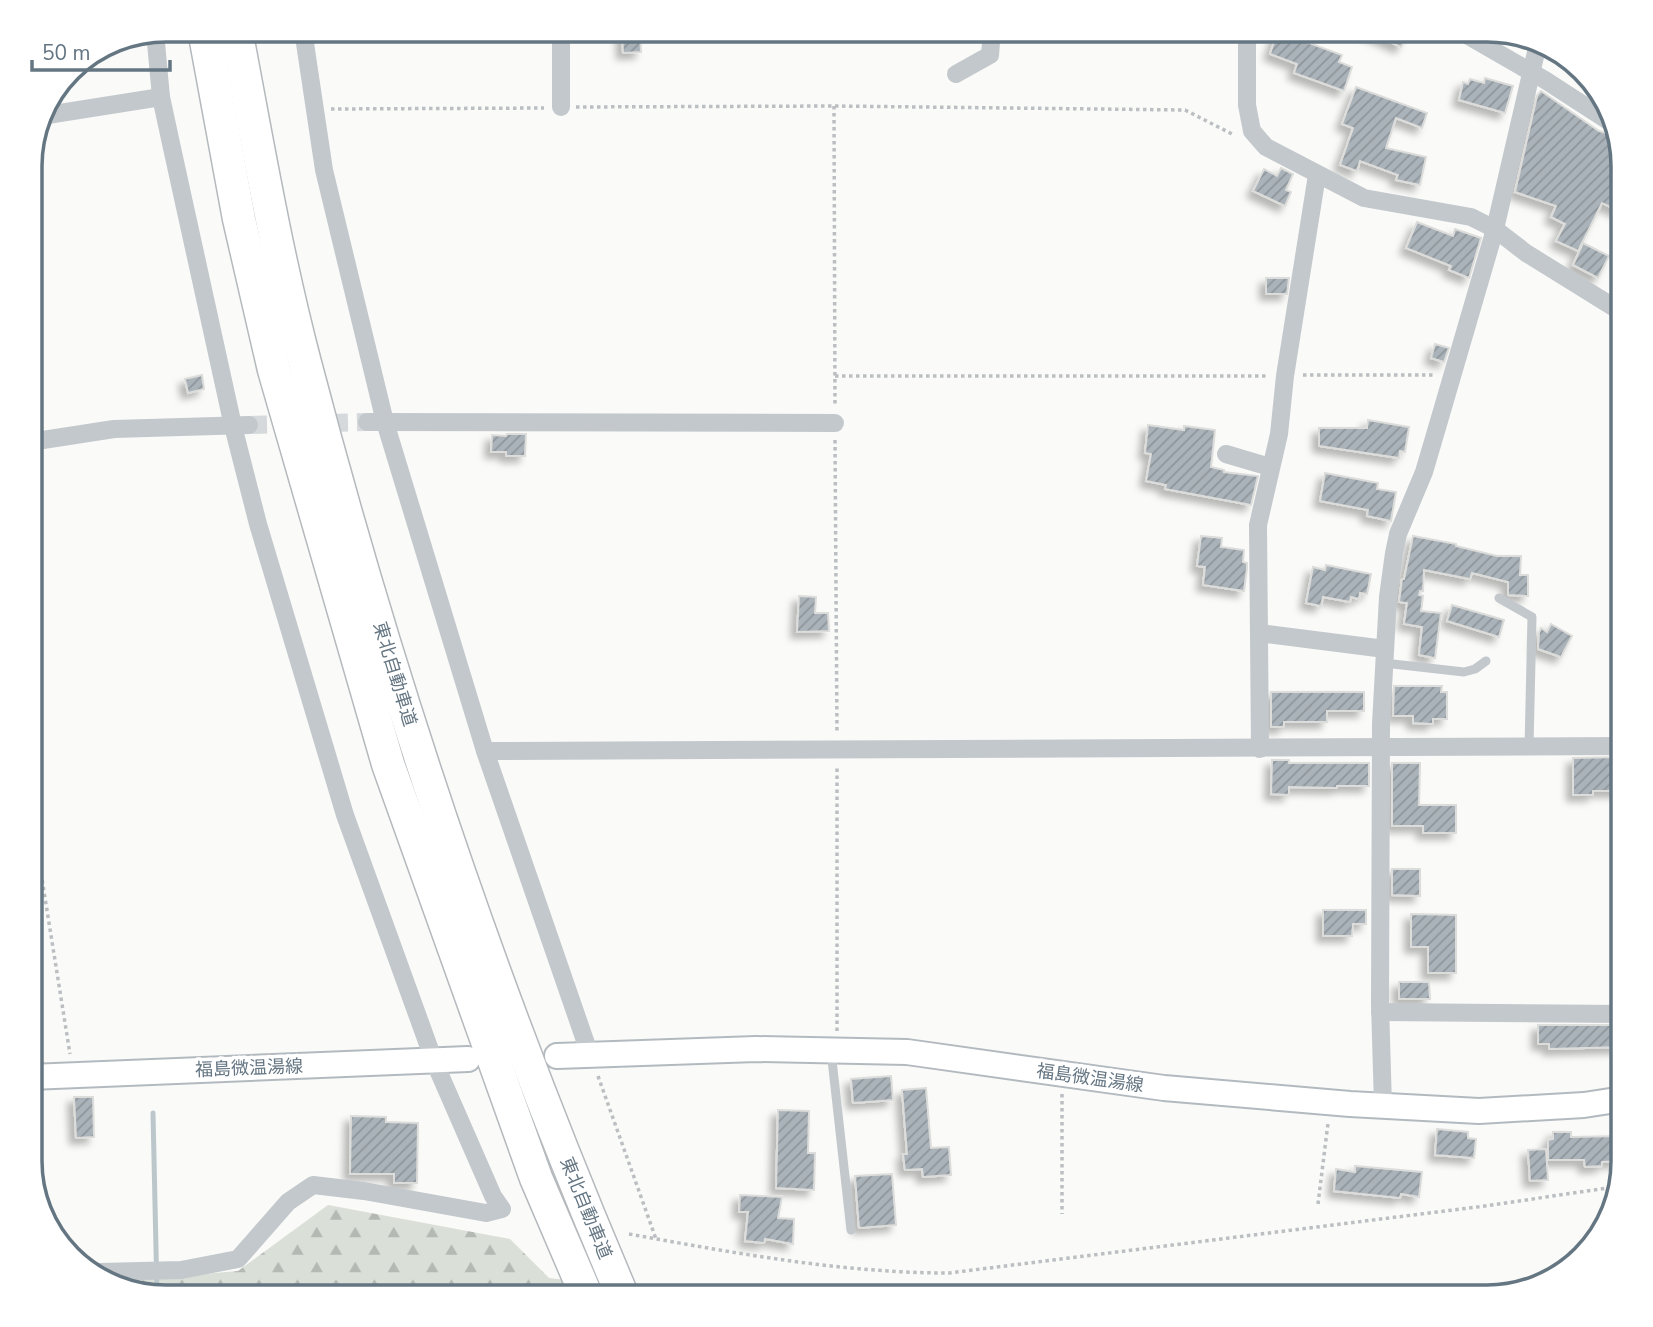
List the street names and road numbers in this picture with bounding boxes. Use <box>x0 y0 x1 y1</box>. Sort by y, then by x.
street label: 東北自動車道 <box>368 619 422 729</box>
street label: 福島微温湯線 <box>195 1054 303 1082</box>
street label: 福島微温湯線 <box>1035 1059 1145 1097</box>
street label: 東北自動車道 <box>555 1153 617 1263</box>

